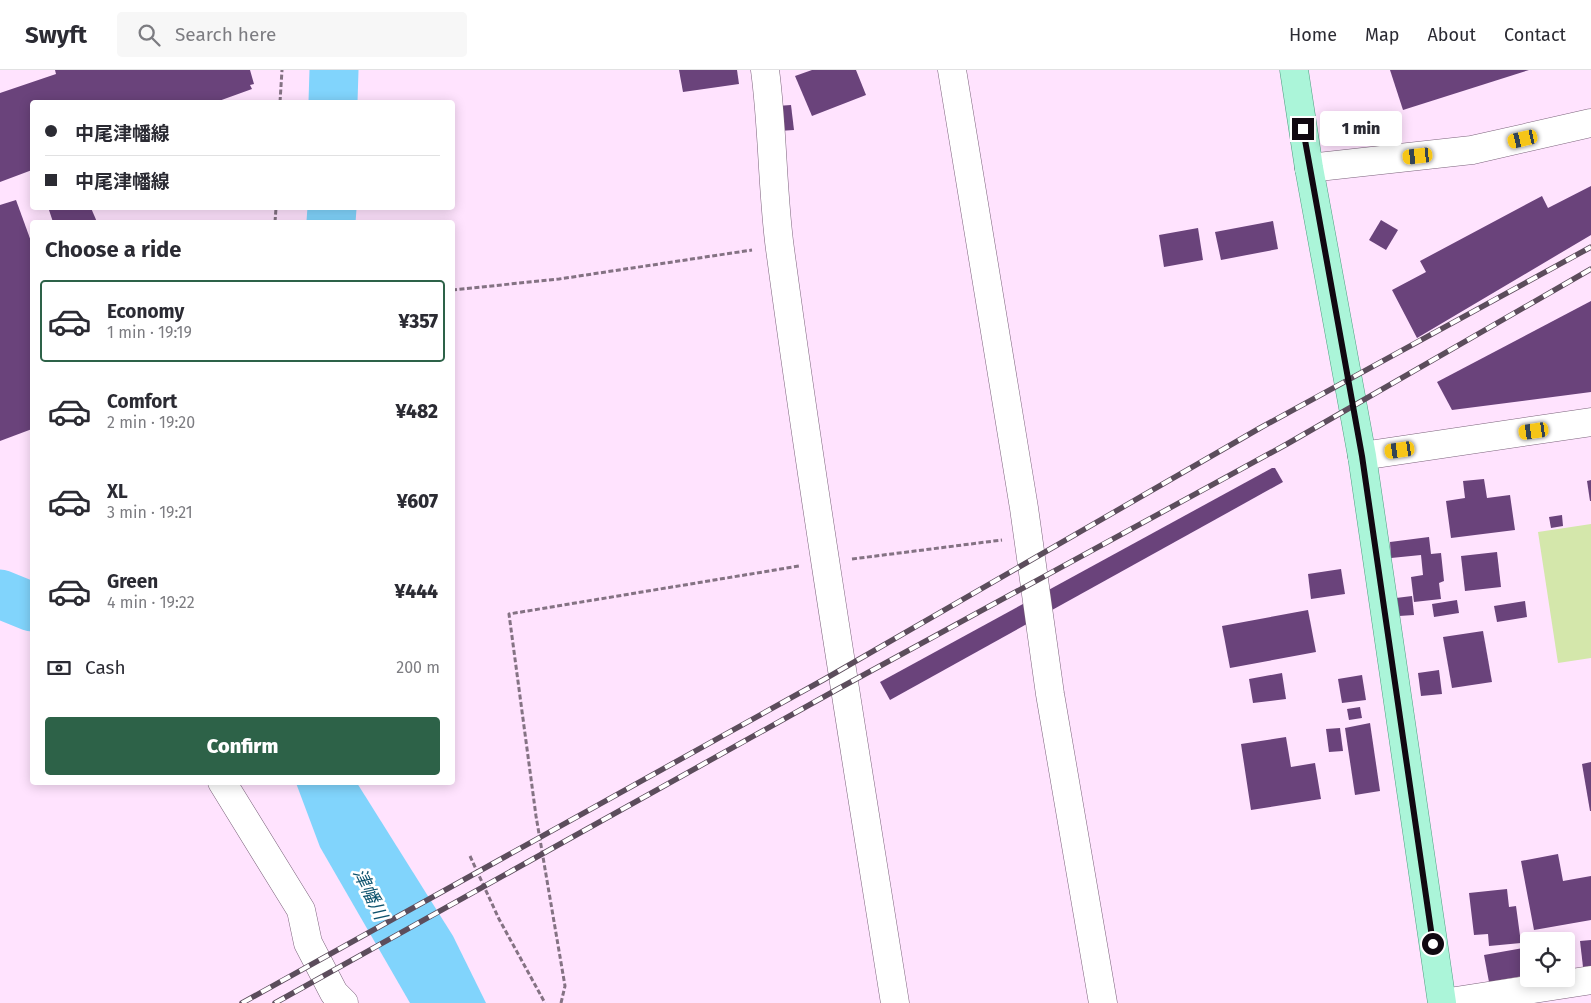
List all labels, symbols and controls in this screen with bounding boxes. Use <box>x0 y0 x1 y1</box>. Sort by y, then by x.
search box <box>117 12 467 57</box>
text: Swyft <box>25 21 87 49</box>
icon: search <box>135 21 163 49</box>
text: Search here <box>175 23 276 46</box>
text: Home <box>1289 24 1337 46</box>
text: Map <box>1365 24 1399 46</box>
text: About <box>1427 24 1476 46</box>
text: Contact <box>1504 24 1566 46</box>
callout: 1 min <box>1320 112 1403 146</box>
route end <box>1292 118 1314 140</box>
text: 1 min <box>1342 119 1380 138</box>
text: 中尾津幡線 <box>75 122 170 145</box>
car <box>1506 128 1539 150</box>
car <box>1402 147 1433 165</box>
text: 中尾津幡線 <box>75 170 170 193</box>
text: Choose a ride <box>45 236 181 263</box>
icon: car <box>47 299 92 344</box>
text: Economy <box>107 300 184 323</box>
text: ¥357 <box>398 310 438 333</box>
text: 1 min · 19:19 <box>107 323 192 342</box>
icon: car <box>47 389 92 434</box>
text: Comfort <box>107 390 177 413</box>
text: ¥482 <box>396 400 438 423</box>
text: 2 min · 19:20 <box>107 413 195 432</box>
car <box>1518 421 1549 441</box>
car <box>1384 440 1415 460</box>
icon: car <box>47 479 92 524</box>
text: XL <box>107 480 128 503</box>
text: ¥607 <box>397 490 438 513</box>
text: 3 min · 19:21 <box>107 503 193 522</box>
icon: car <box>47 569 92 614</box>
text: Green <box>107 570 158 593</box>
text: ¥444 <box>395 580 438 603</box>
text: 4 min · 19:22 <box>107 593 195 612</box>
icon: cash <box>45 654 73 682</box>
text: Cash <box>85 656 126 679</box>
text: 200 m <box>396 658 440 677</box>
button: Confirm <box>45 717 440 775</box>
water label: 津幡川 <box>348 865 393 925</box>
map controls <box>1520 932 1575 987</box>
button: locate <box>1520 932 1575 987</box>
route start <box>1422 933 1444 955</box>

